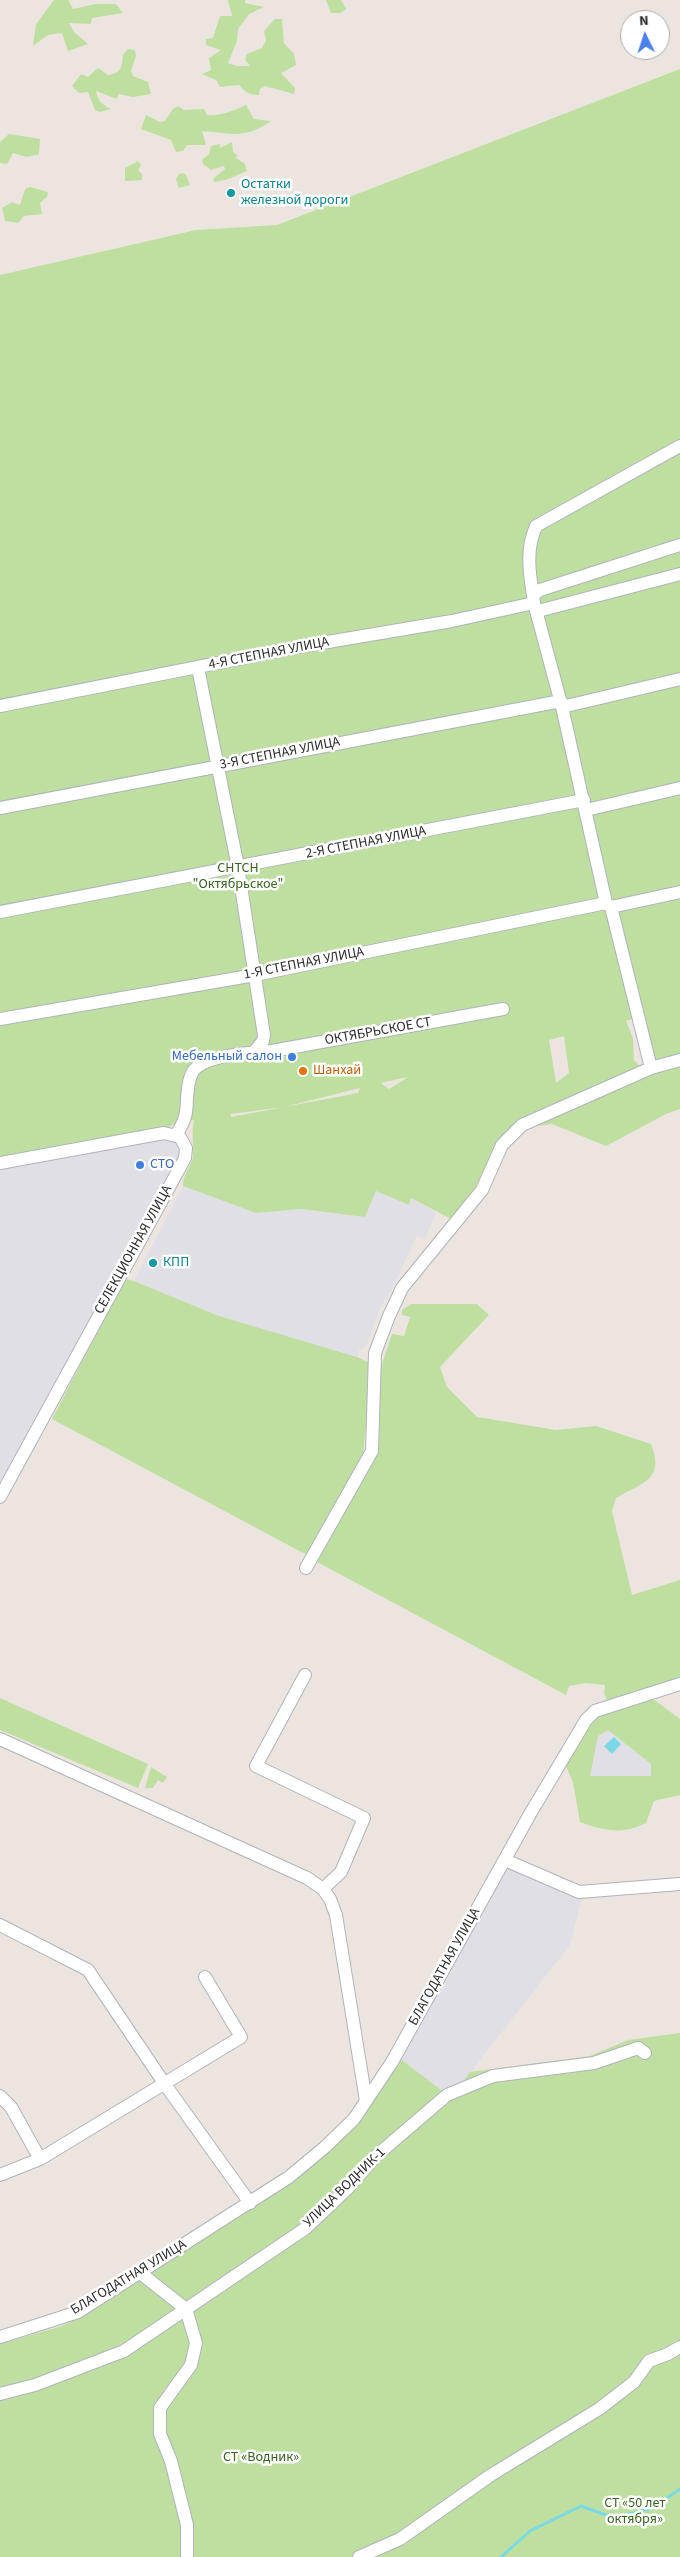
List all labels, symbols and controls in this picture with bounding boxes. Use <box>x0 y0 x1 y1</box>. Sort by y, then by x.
north arrow <box>620 10 670 60</box>
text: N <box>639 11 649 31</box>
place label: Остатки железной дороги <box>241 177 348 210</box>
marker: Остатки железной дороги <box>225 187 237 199</box>
street label: 4-Я СТЕПНАЯ УЛИЦА <box>207 634 331 674</box>
street label: 3-Я СТЕПНАЯ УЛИЦА <box>218 734 342 774</box>
street label: 2-Я СТЕПНАЯ УЛИЦА <box>304 823 428 863</box>
park label: СНТСН "Октябрьское" <box>193 861 283 894</box>
street label: 1-Я СТЕПНАЯ УЛИЦА <box>242 944 366 984</box>
street label: ОКТЯБРЬСКОЕ СТ <box>324 1014 432 1050</box>
place label: Мебельный салон <box>172 1049 282 1065</box>
marker: Мебельный салон <box>286 1051 298 1063</box>
place label: Шанхай <box>313 1063 361 1079</box>
marker: Шанхай <box>297 1065 309 1077</box>
place label: СТО <box>150 1157 174 1173</box>
marker: СТО <box>134 1159 146 1171</box>
street label: СЕЛЕКЦИОННАЯ УЛИЦА <box>92 1183 176 1317</box>
place label: КПП <box>163 1255 189 1271</box>
marker: КПП <box>147 1257 159 1269</box>
street label: БЛАГОДАТНАЯ УЛИЦА <box>406 1905 484 2029</box>
street label: УЛИЦА ВОДНИК-1 <box>301 2145 389 2231</box>
street label: БЛАГОДАТНАЯ УЛИЦА <box>68 2237 190 2319</box>
park label: СТ «Водник» <box>223 2450 299 2466</box>
park label: СТ «50 лет октября» <box>604 2496 666 2528</box>

